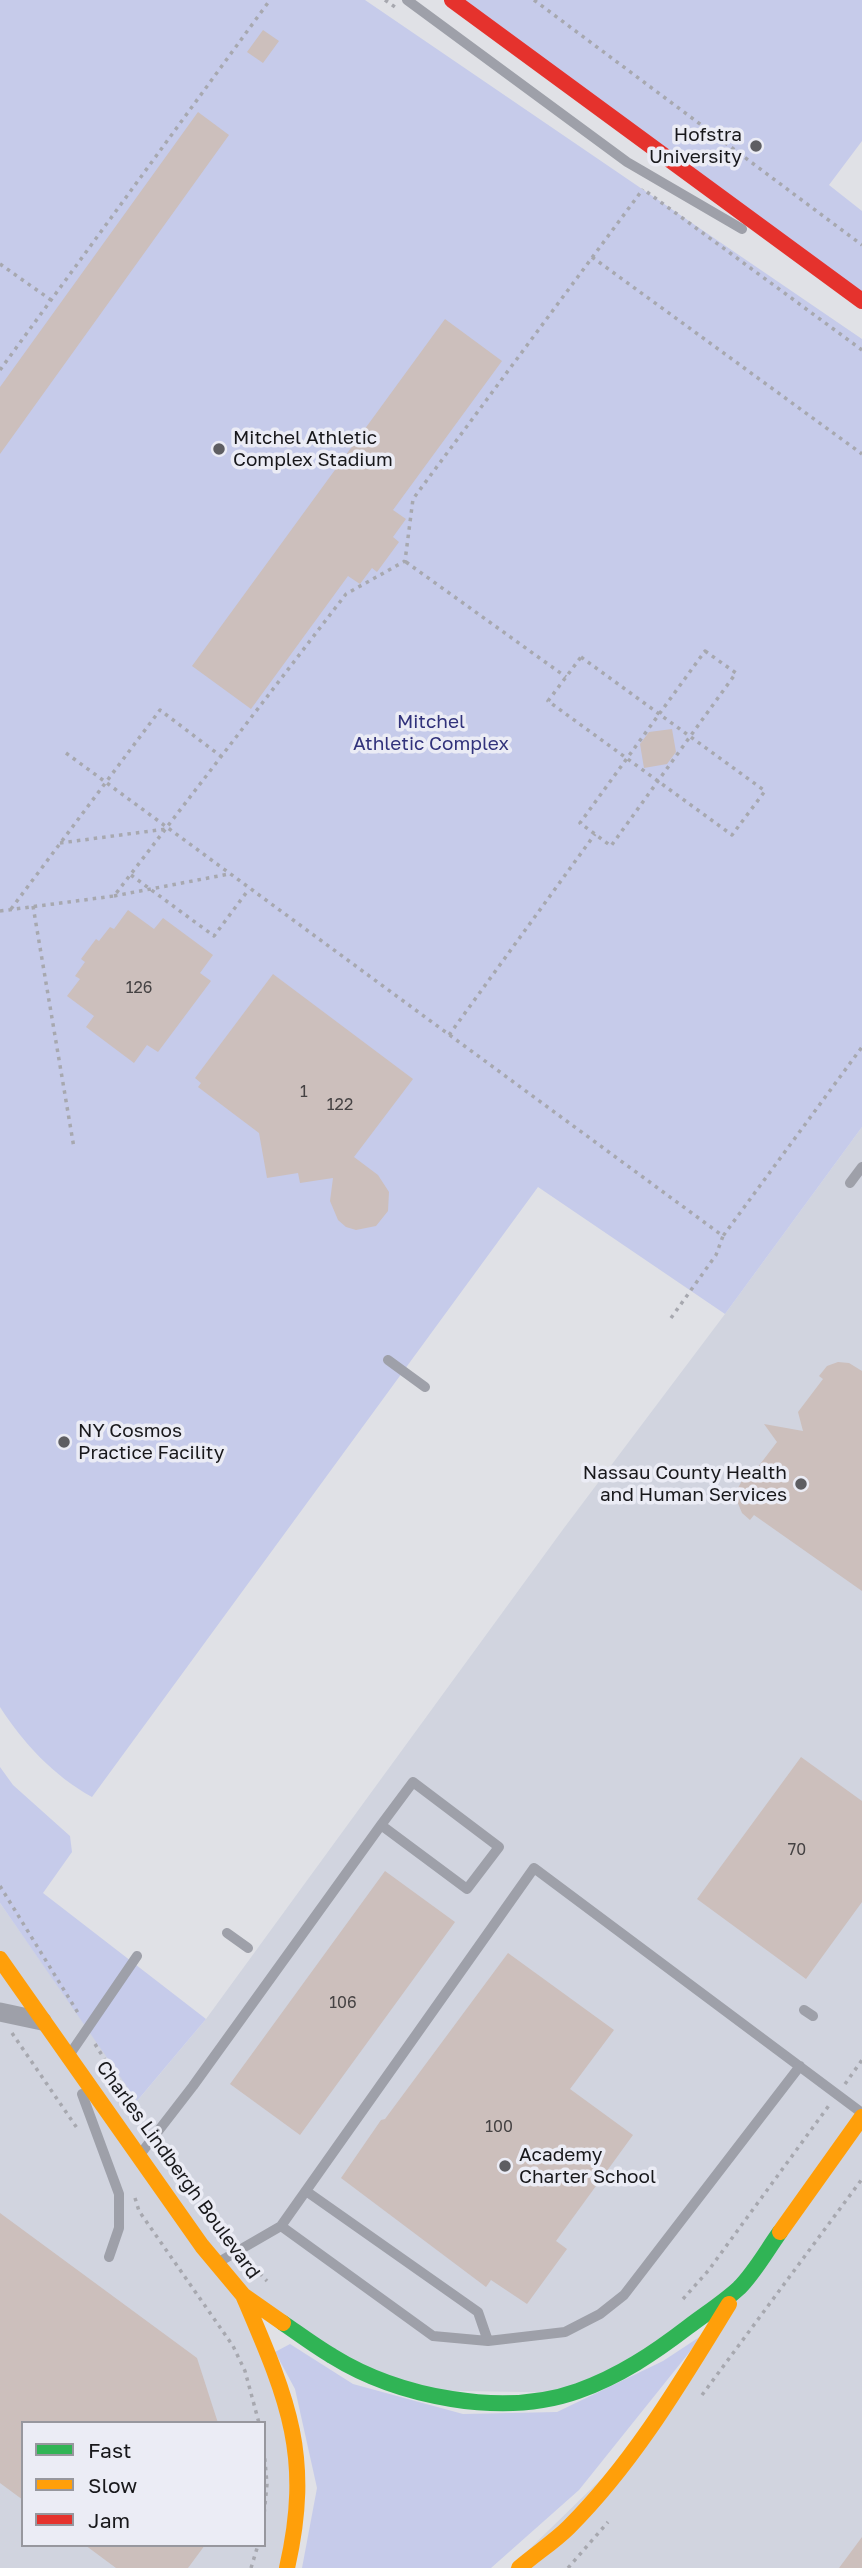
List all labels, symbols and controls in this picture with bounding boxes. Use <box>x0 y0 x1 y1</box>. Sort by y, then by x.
place label: Hofstra University <box>649 124 742 168</box>
marker: Hofstra University <box>748 138 764 154</box>
place label: Mitchel Athletic Complex Stadium <box>233 427 393 471</box>
marker: Mitchel Athletic Complex Stadium <box>211 441 227 457</box>
park label: Mitchel Athletic Complex <box>353 711 509 755</box>
house number: 126 <box>126 978 152 998</box>
house number: 1 <box>300 1082 308 1102</box>
house number: 122 <box>327 1095 353 1115</box>
place label: NY Cosmos Practice Facility <box>78 1420 224 1464</box>
marker: NY Cosmos Practice Facility <box>56 1434 72 1450</box>
place label: Nassau County Health and Human Services <box>583 1462 787 1506</box>
marker: Nassau County Health and Human Services <box>793 1476 809 1492</box>
house number: 70 <box>788 1840 806 1860</box>
house number: 106 <box>329 1993 357 2013</box>
street label: Charles Lindbergh Boulevard <box>91 2057 265 2283</box>
house number: 100 <box>485 2117 513 2137</box>
place label: Academy Charter School <box>519 2144 656 2188</box>
marker: Academy Charter School <box>497 2158 513 2174</box>
legend <box>21 2421 266 2547</box>
text: Fast <box>88 2437 131 2463</box>
text: Slow <box>88 2472 137 2498</box>
text: Jam <box>88 2507 130 2533</box>

